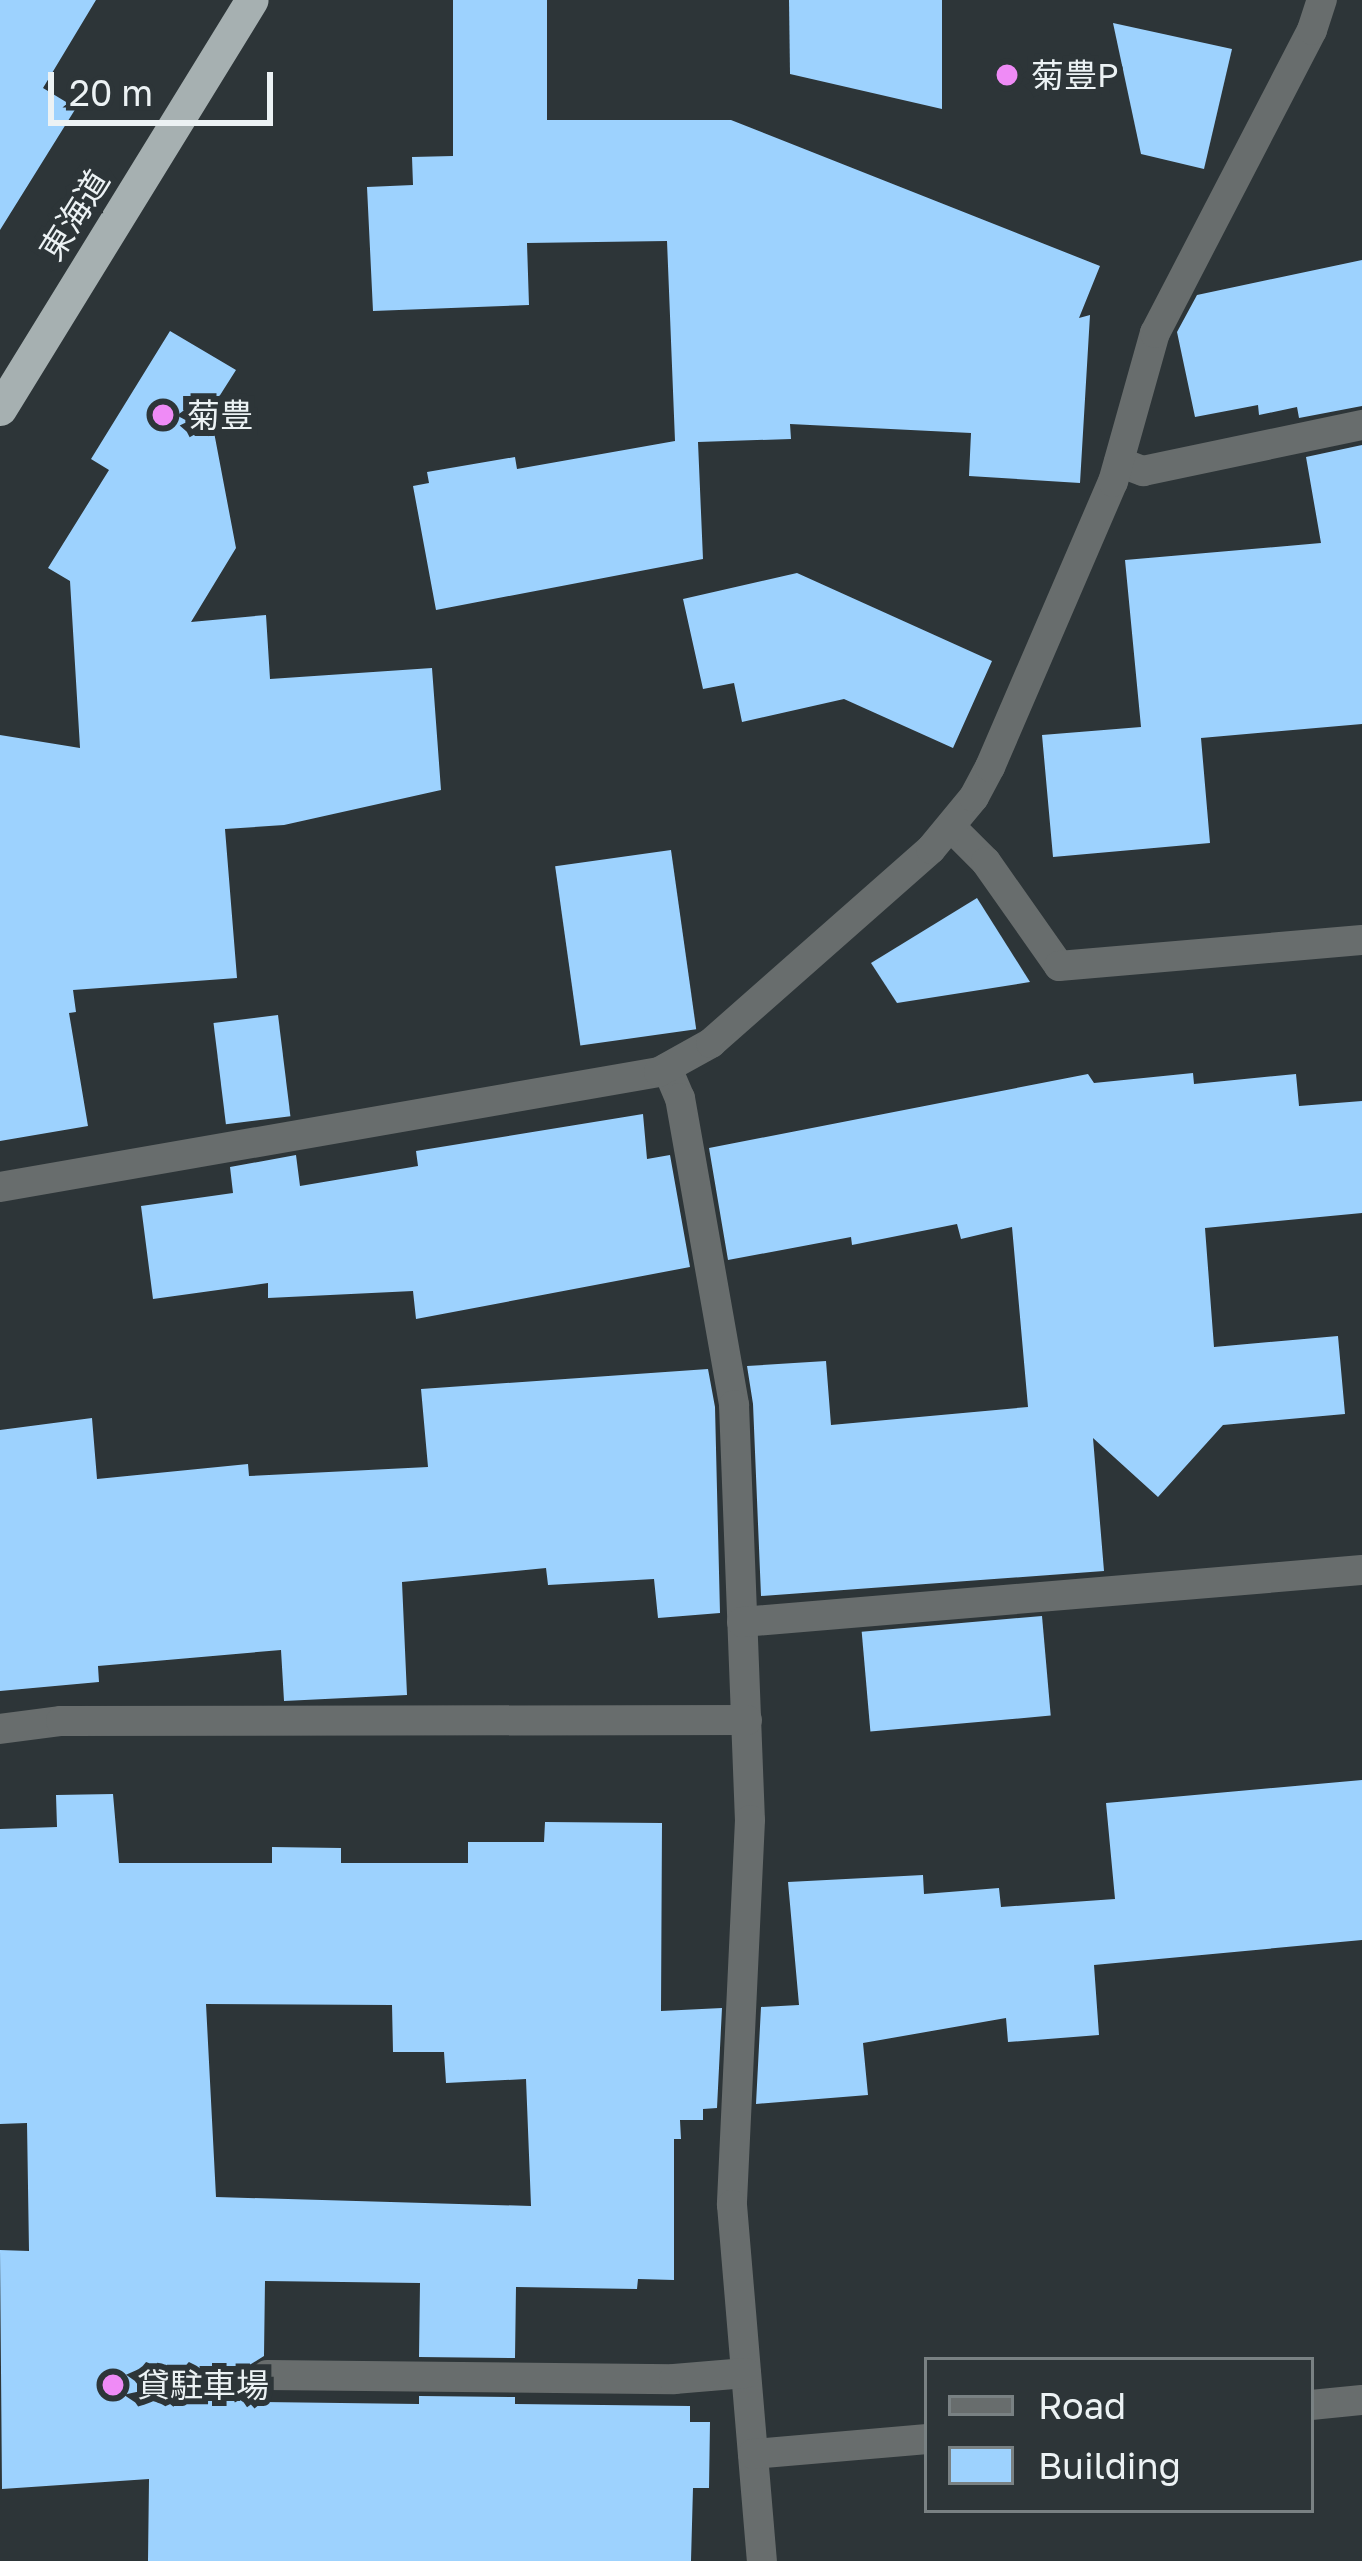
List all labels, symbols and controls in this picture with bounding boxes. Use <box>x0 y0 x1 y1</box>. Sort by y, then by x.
scale bar <box>54 48 279 122</box>
place label: 菊豊P <box>1031 55 1119 95</box>
marker: 菊豊P <box>994 62 1020 88</box>
text: 20 m <box>69 71 153 114</box>
street label: 東海道 <box>31 163 117 267</box>
place label: 菊豊 <box>187 395 253 435</box>
marker: 菊豊 <box>150 402 176 428</box>
legend <box>924 2357 1314 2513</box>
place label: 貸駐車場 <box>137 2365 269 2405</box>
marker: 貸駐車場 <box>100 2372 126 2398</box>
text: Road <box>1038 2384 1126 2427</box>
text: Building <box>1038 2444 1181 2487</box>

